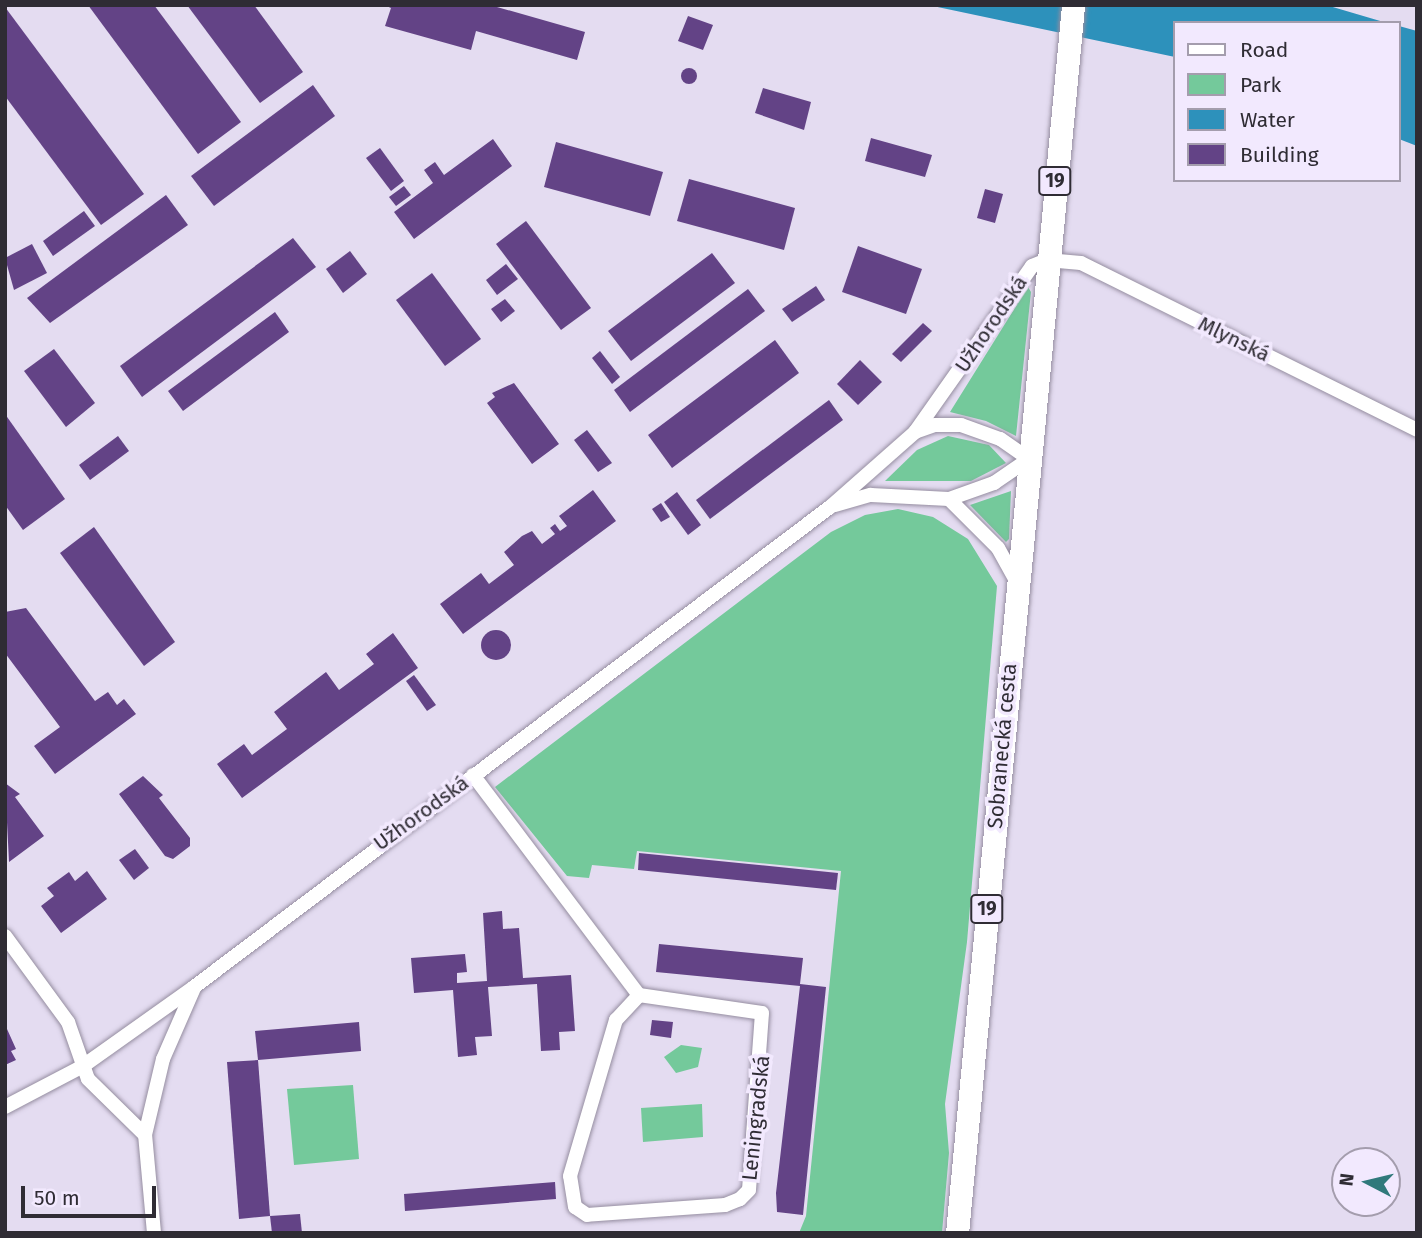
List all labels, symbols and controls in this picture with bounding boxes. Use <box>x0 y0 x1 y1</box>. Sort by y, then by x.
legend <box>1174 21 1401 182</box>
text: Road <box>1240 37 1288 63</box>
text: Park <box>1240 72 1281 98</box>
text: Water <box>1240 107 1295 133</box>
text: Building <box>1240 142 1319 168</box>
road number: 19 <box>1038 166 1072 196</box>
street label: Užhorodská <box>949 271 1033 377</box>
street label: Mlynská <box>1194 311 1274 367</box>
street label: Sobranecká cesta <box>982 662 1022 830</box>
street label: Užhorodská <box>369 770 473 856</box>
road number: 19 <box>970 894 1004 925</box>
street label: Leningradská <box>737 1054 775 1182</box>
north arrow <box>1331 1147 1401 1217</box>
scale bar <box>24 1172 159 1216</box>
text: N <box>1334 1172 1359 1187</box>
text: 50 m <box>34 1185 80 1211</box>

